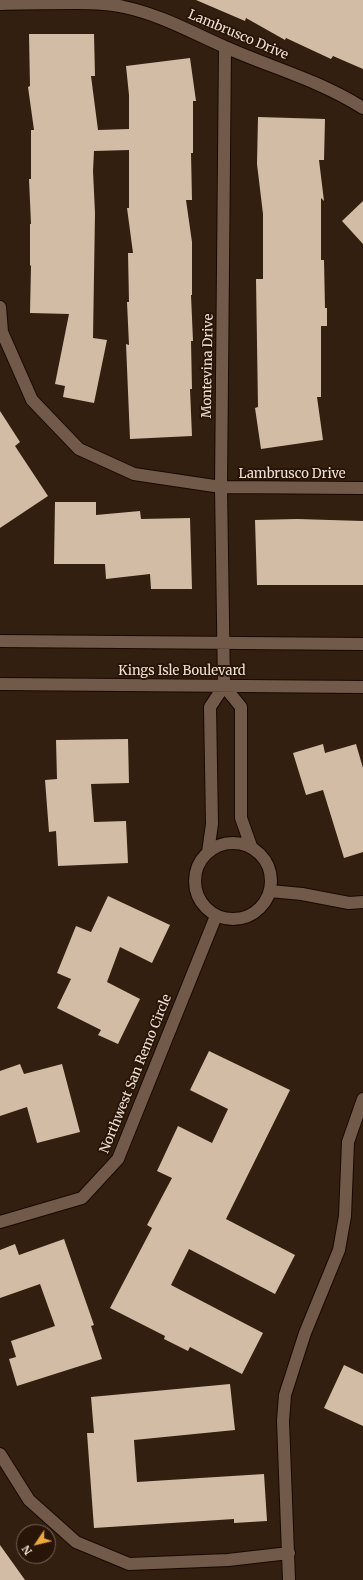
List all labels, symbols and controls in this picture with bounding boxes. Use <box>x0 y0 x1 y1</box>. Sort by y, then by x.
street label: Lambrusco Drive <box>186 7 290 63</box>
street label: Montevina Drive <box>199 314 217 418</box>
street label: Lambrusco Drive <box>238 466 346 482</box>
street label: Kings Isle Boulevard <box>118 663 246 679</box>
street label: Northwest San Remo Circle <box>97 992 175 1156</box>
north arrow <box>16 1524 56 1564</box>
text: N <box>19 1543 35 1558</box>

